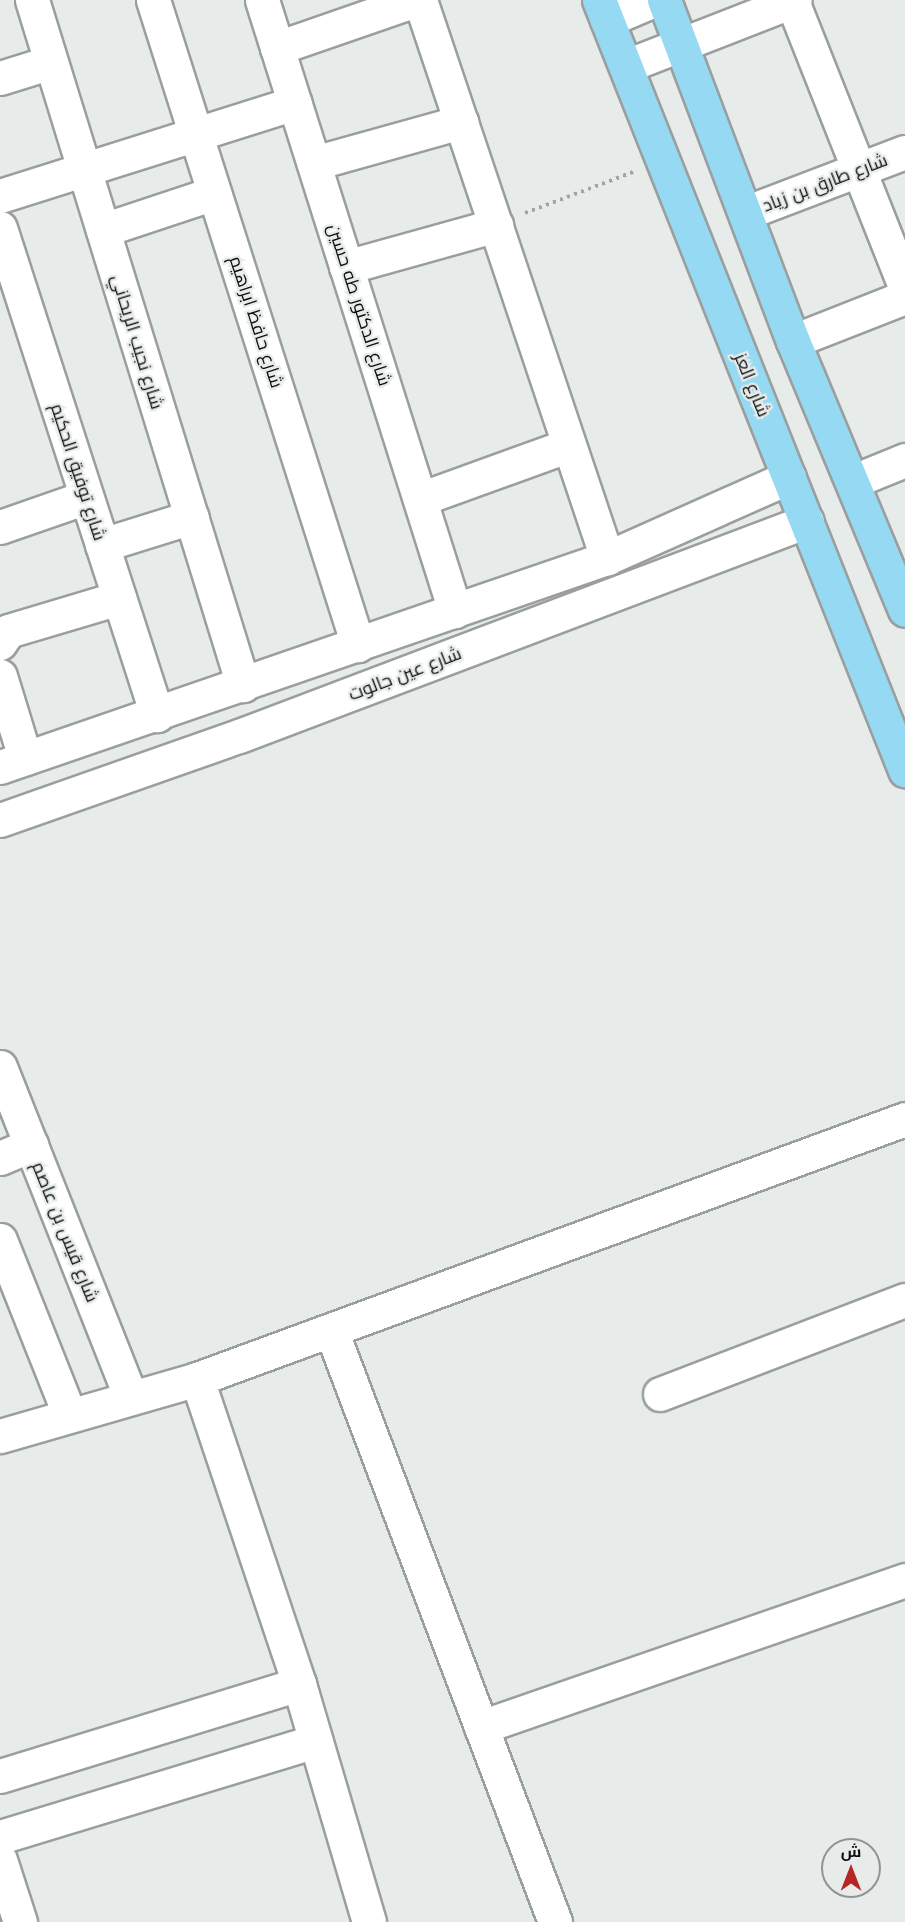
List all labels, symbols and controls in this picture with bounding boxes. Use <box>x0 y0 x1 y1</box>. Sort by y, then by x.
street label: شارع طارق بن زياد <box>759 149 891 217</box>
street label: شارع الدكتور طه حسين <box>323 221 395 389</box>
street label: شارع حافظ ابراهيم <box>224 253 288 391</box>
street label: شارع نجيب الريحاني <box>106 272 168 412</box>
street label: شارع العز <box>729 350 775 420</box>
street label: شارع توفيق الحكيم <box>46 401 110 543</box>
street label: شارع عين جالوت <box>346 643 464 705</box>
street label: شارع قيس بن عاصم <box>27 1159 103 1305</box>
north arrow <box>821 1838 881 1898</box>
text: ش <box>841 1840 861 1863</box>

